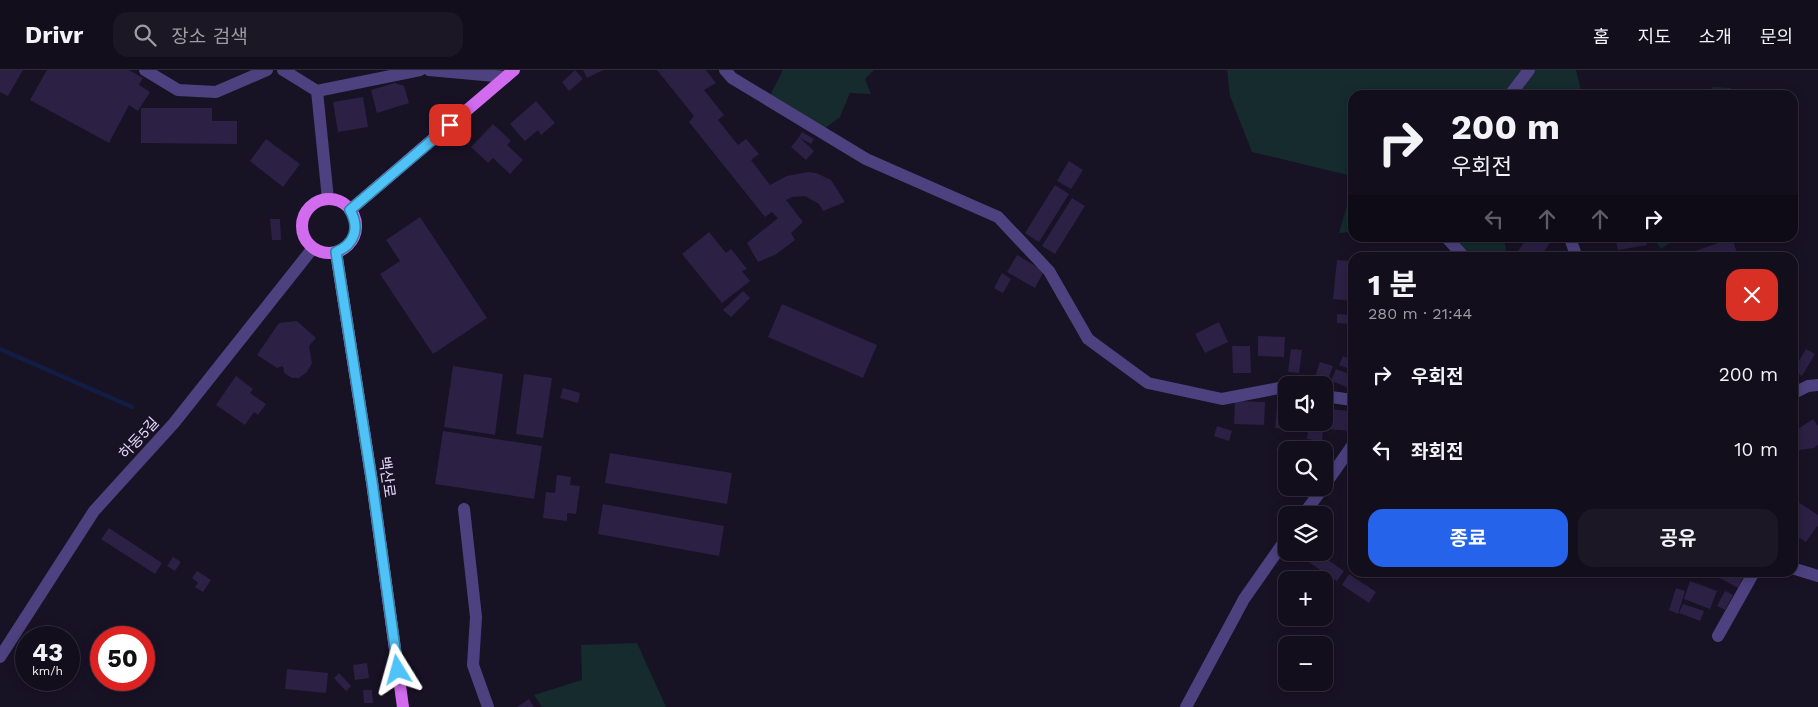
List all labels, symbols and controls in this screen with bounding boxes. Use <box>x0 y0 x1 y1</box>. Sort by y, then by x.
search box <box>113 12 463 57</box>
text: Drivr <box>25 21 83 49</box>
icon: search <box>131 21 159 49</box>
text: 장소 검색 <box>171 25 248 48</box>
text: 홈 <box>1593 26 1610 47</box>
text: 지도 <box>1638 26 1671 47</box>
text: 소개 <box>1699 26 1732 47</box>
text: 문의 <box>1760 26 1793 47</box>
pin <box>429 104 471 146</box>
text: 200 m <box>1451 106 1560 148</box>
icon: right <box>1368 110 1433 175</box>
icon: arrive <box>436 111 464 139</box>
text: 우회전 <box>1451 154 1512 179</box>
icon: left <box>1480 205 1508 233</box>
icon: ahead <box>1533 205 1561 233</box>
icon: ahead <box>1586 205 1614 233</box>
icon: right <box>1639 205 1667 233</box>
text: 1 분 <box>1368 267 1417 302</box>
button: close <box>1726 269 1778 321</box>
text: 280 m · 21:44 <box>1368 304 1472 323</box>
icon: right <box>1368 361 1396 389</box>
text: 200 m <box>1719 363 1778 386</box>
text: 우회전 <box>1411 365 1463 388</box>
map controls <box>1278 376 1333 691</box>
button: sound <box>1278 376 1333 431</box>
street label: 하동5길 <box>115 414 163 462</box>
icon: left <box>1368 436 1396 464</box>
text: 10 m <box>1734 438 1778 461</box>
text: 좌회전 <box>1411 440 1463 463</box>
button: search <box>1278 441 1333 496</box>
street label: 백산로 <box>375 455 399 499</box>
button: layers <box>1278 506 1333 561</box>
button: 종료 <box>1368 509 1568 567</box>
button: 공유 <box>1578 509 1778 567</box>
button: + <box>1278 571 1333 626</box>
speed limit sign: 50 <box>90 626 155 691</box>
button: − <box>1278 636 1333 691</box>
text: 43 <box>32 638 63 667</box>
position arrow <box>371 643 423 695</box>
text: km/h <box>32 664 63 678</box>

